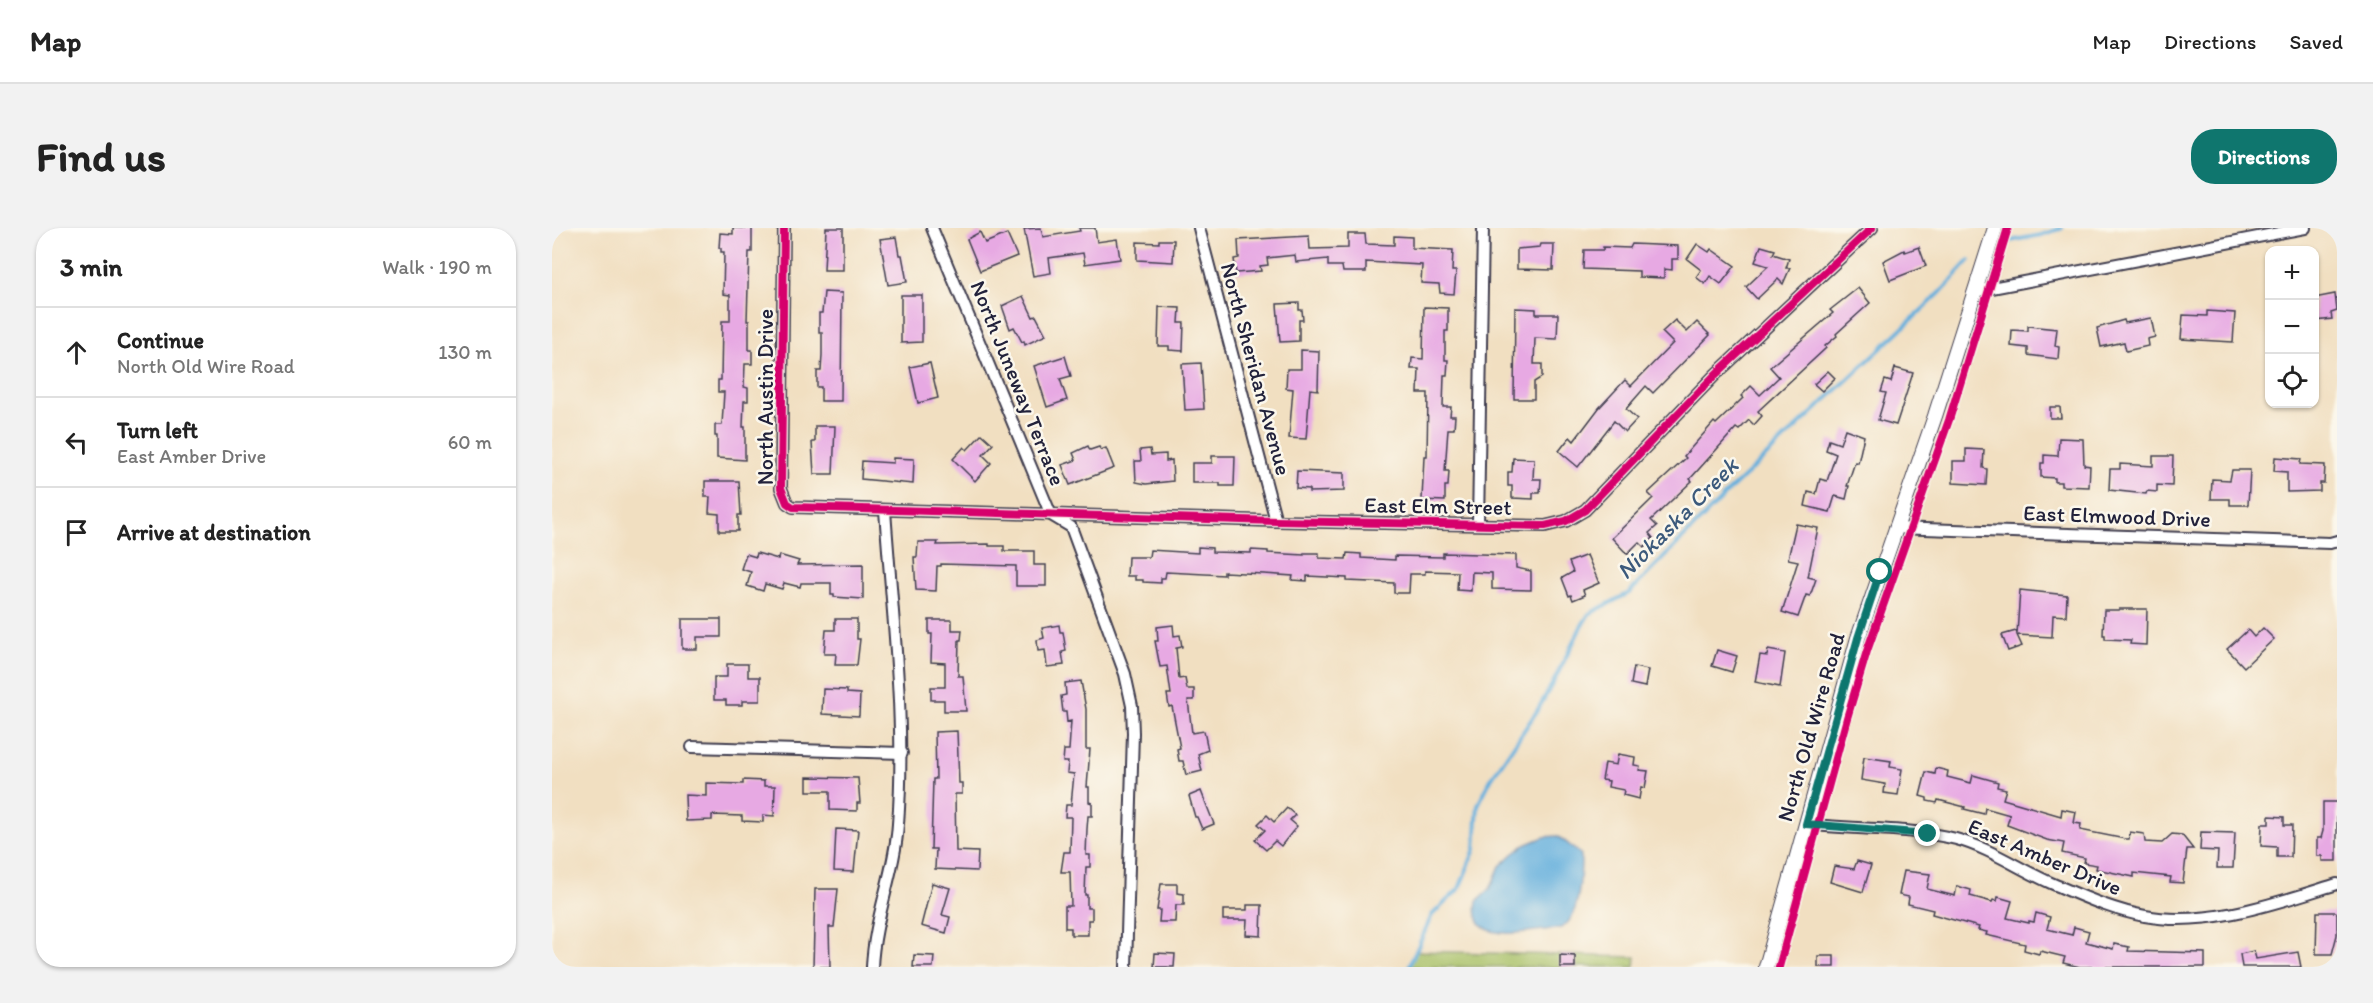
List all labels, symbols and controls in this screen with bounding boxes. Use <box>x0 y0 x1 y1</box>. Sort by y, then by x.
text: Map <box>30 24 81 58</box>
text: Map <box>2093 29 2131 54</box>
text: Directions <box>2164 29 2256 54</box>
text: Saved <box>2289 29 2343 54</box>
button: Directions <box>2191 129 2337 184</box>
text: Find us <box>36 131 166 182</box>
map controls <box>2265 246 2319 408</box>
button: + <box>2265 246 2319 300</box>
text: 3 min <box>60 251 122 283</box>
text: Walk · 190 m <box>382 255 492 279</box>
street label: North Sheridan Avenue <box>1215 260 1297 478</box>
street label: North Juneway Terrace <box>965 277 1071 489</box>
button: − <box>2265 300 2319 354</box>
street label: North Austin Drive <box>752 309 779 485</box>
text: Continue <box>117 327 204 354</box>
icon: ahead <box>60 336 93 369</box>
text: 130 m <box>438 340 492 364</box>
text: North Old Wire Road <box>117 354 295 378</box>
button: locate <box>2265 354 2319 408</box>
text: Turn left <box>117 417 198 444</box>
icon: left <box>60 426 93 459</box>
text: 60 m <box>448 430 492 454</box>
text: East Amber Drive <box>117 444 266 468</box>
water label: Niokaska Creek <box>1610 450 1745 585</box>
street label: East Elm Street <box>1364 491 1512 521</box>
street label: East Elmwood Drive <box>2023 499 2211 533</box>
icon: arrive <box>60 516 93 549</box>
text: Arrive at destination <box>117 519 311 546</box>
route start <box>1866 558 1892 584</box>
street label: North Old Wire Road <box>1771 629 1851 825</box>
street label: East Amber Drive <box>1964 813 2126 901</box>
route end <box>1914 820 1940 846</box>

